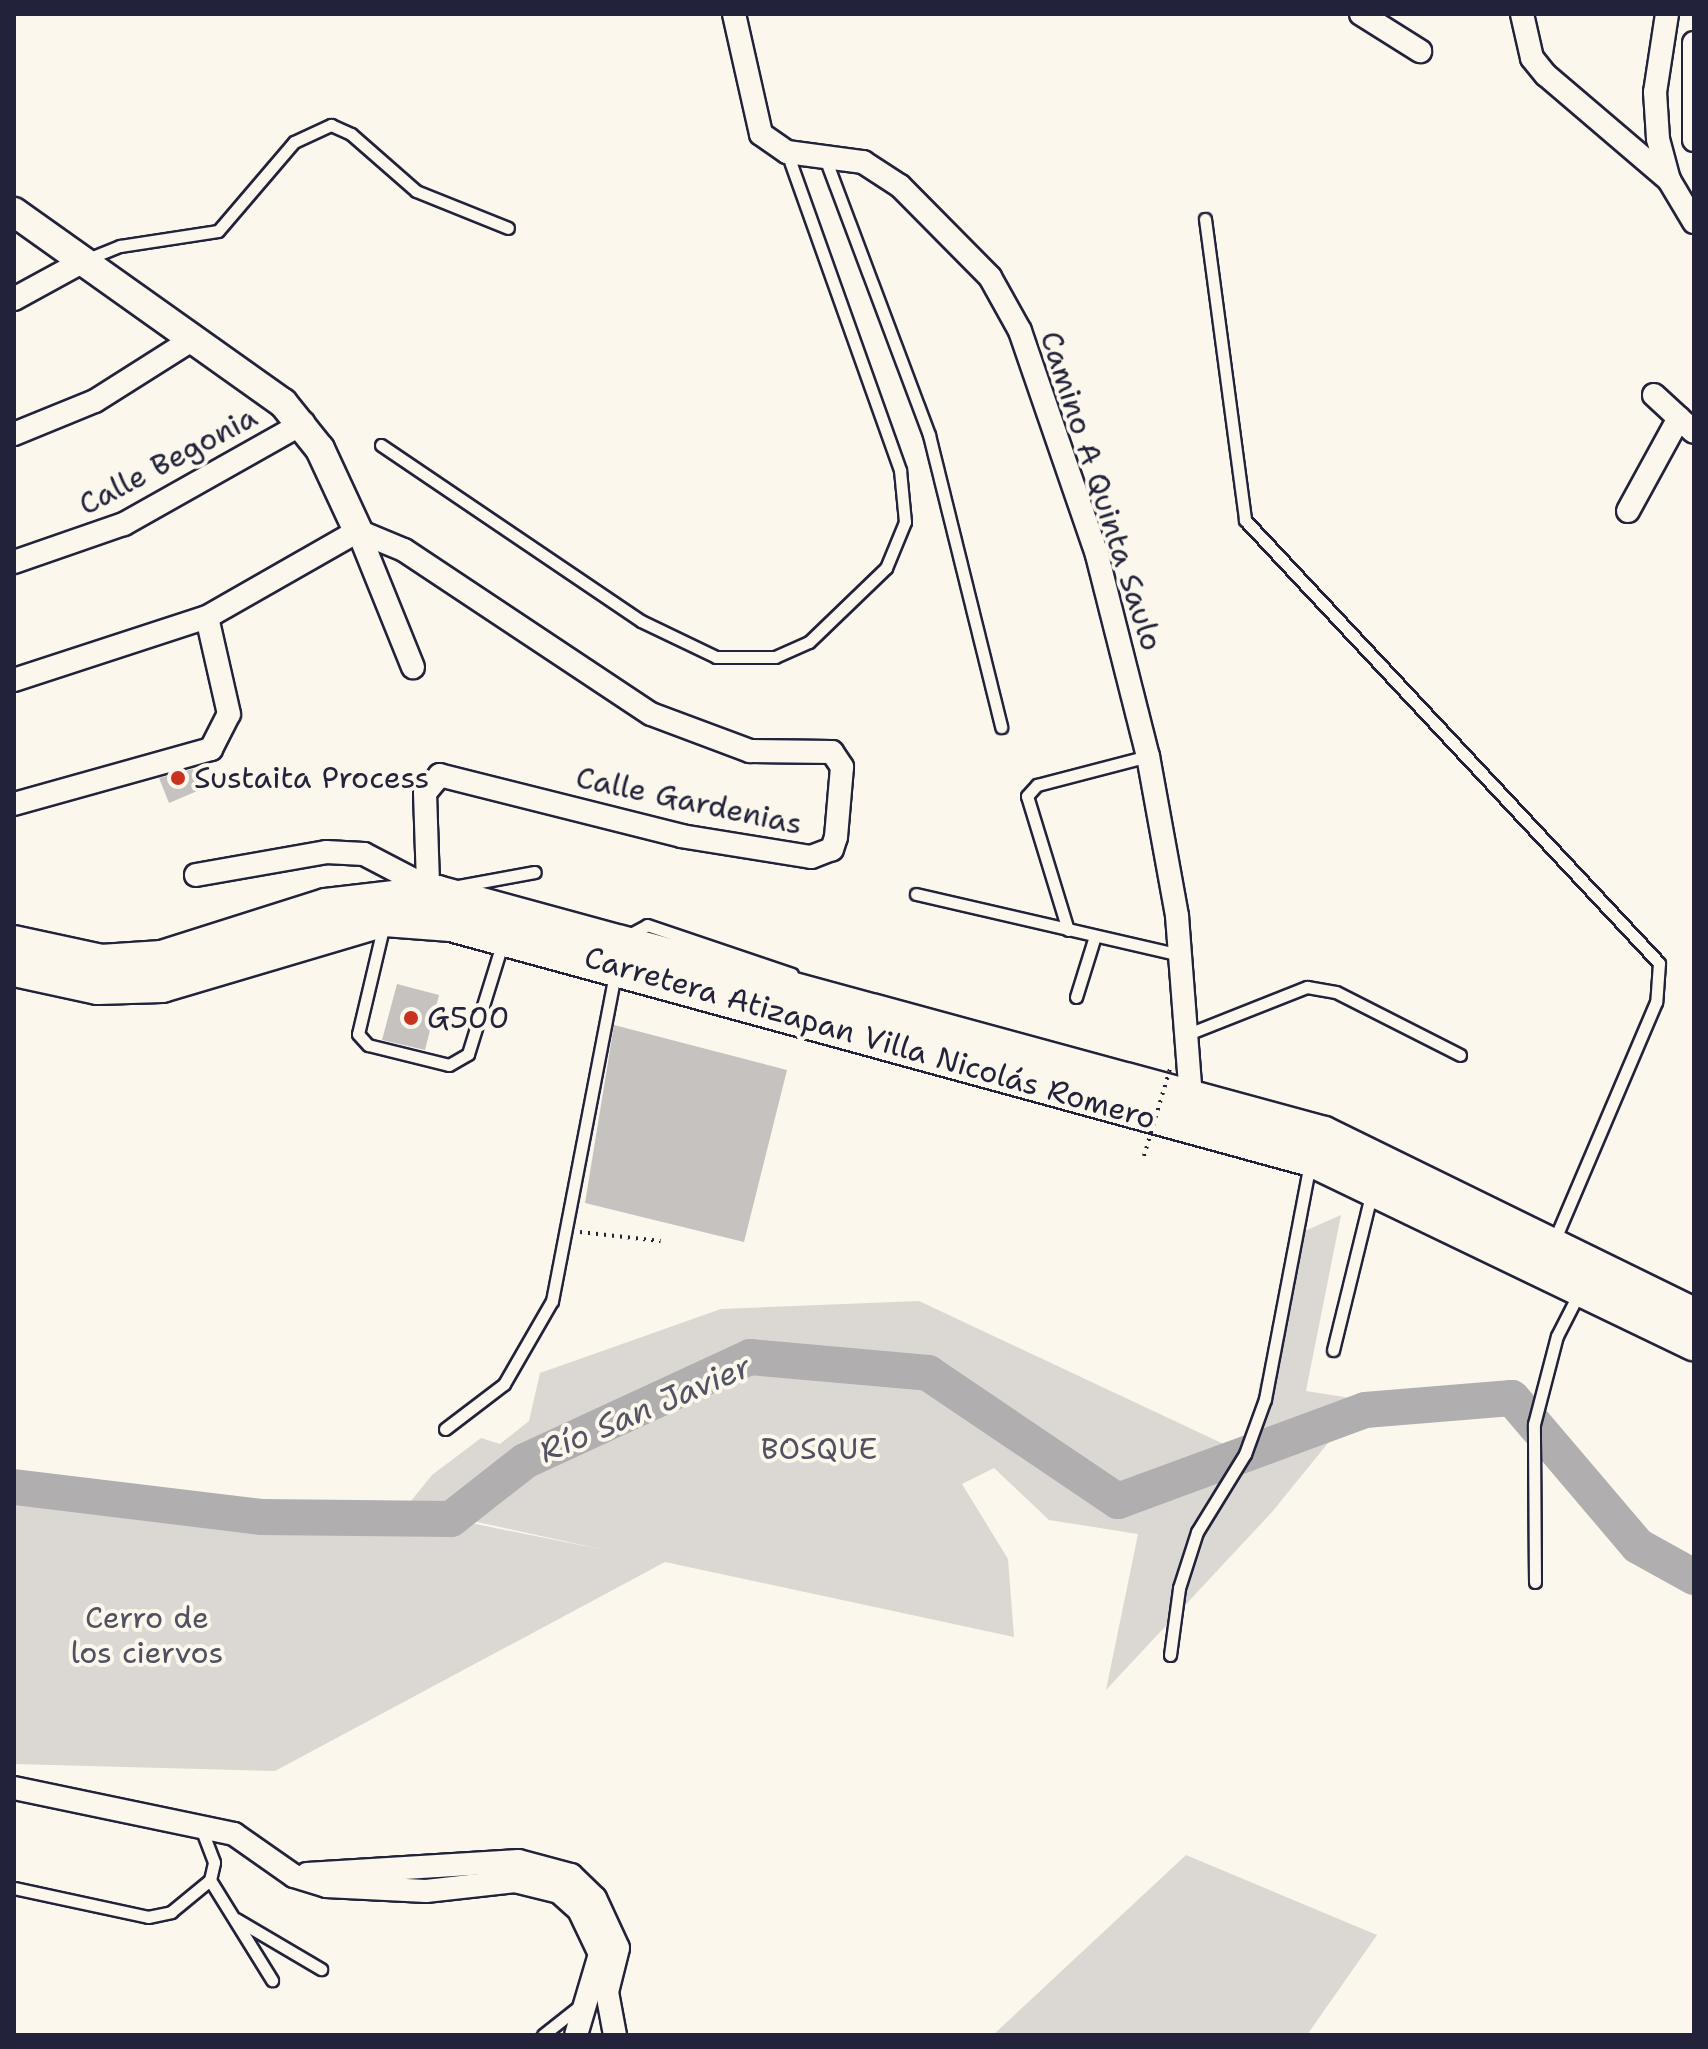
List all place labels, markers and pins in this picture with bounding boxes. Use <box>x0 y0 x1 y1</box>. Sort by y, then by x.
place label: Sustaita Process <box>194 760 429 796</box>
marker: Sustaita Process <box>169 769 187 787</box>
place label: G500 <box>427 1000 510 1036</box>
marker: G500 <box>402 1009 420 1027</box>

